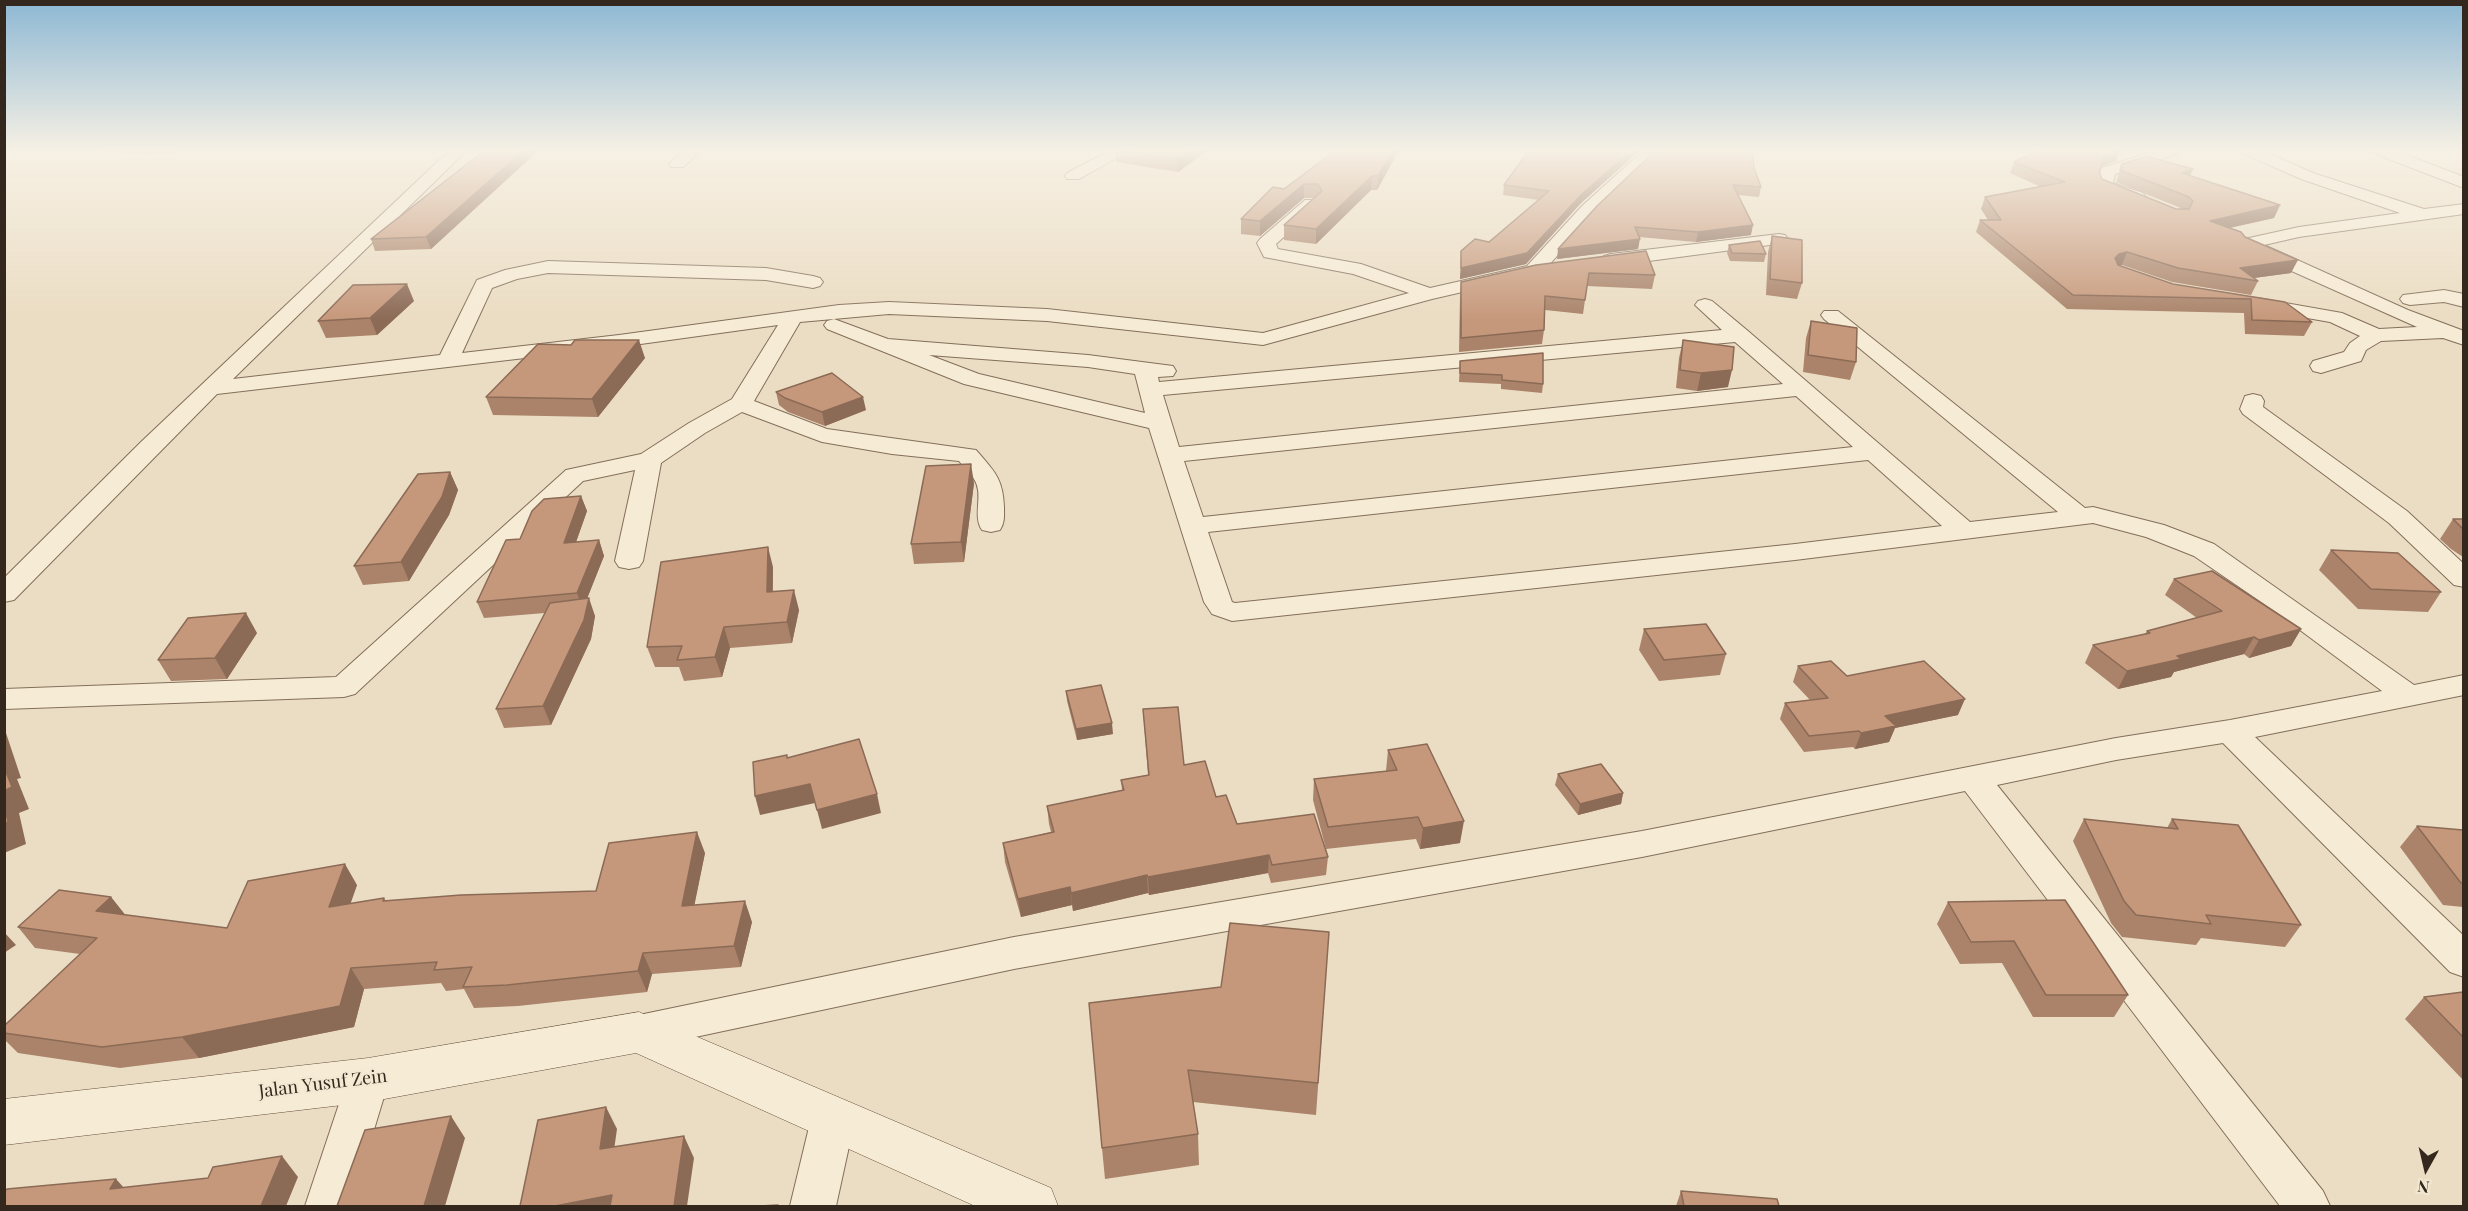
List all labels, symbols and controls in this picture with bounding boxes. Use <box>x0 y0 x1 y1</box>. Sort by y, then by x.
street label: Jalan Yusuf Zein <box>258 1065 388 1103</box>
north arrow <box>2396 1139 2456 1199</box>
text: N <box>2416 1176 2431 1199</box>

